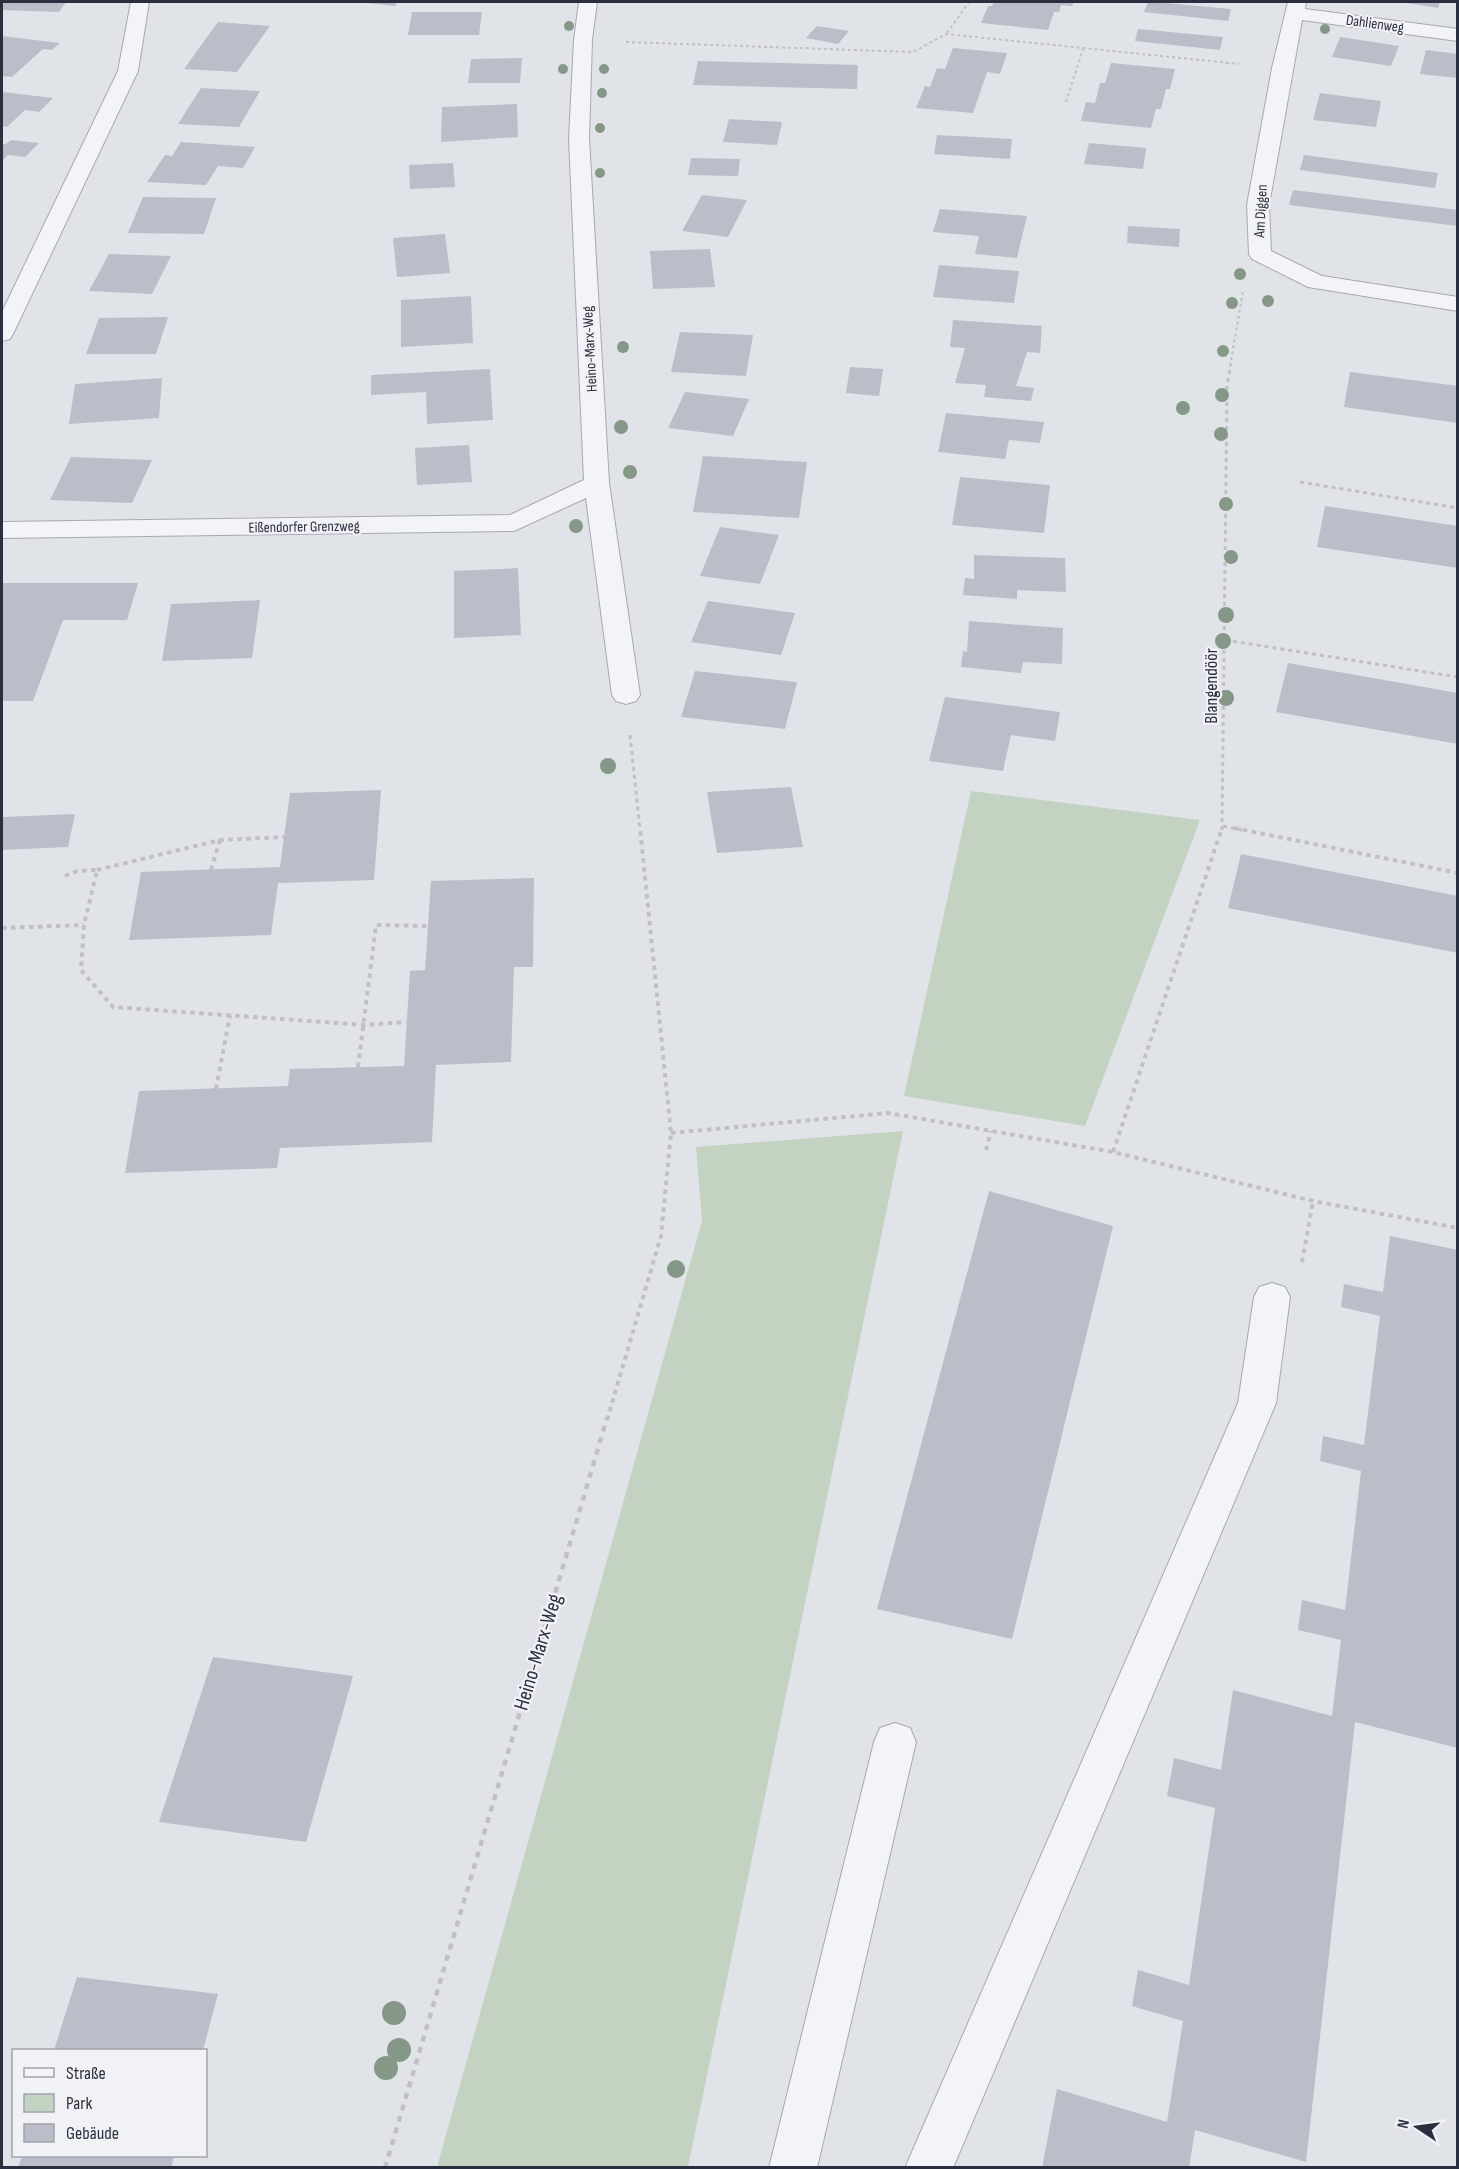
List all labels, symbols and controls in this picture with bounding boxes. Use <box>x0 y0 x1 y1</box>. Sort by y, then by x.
street label: Dahlienweg <box>1345 11 1405 37</box>
street label: Am Diggen <box>1250 184 1272 239</box>
street label: Heino-Marx-Weg <box>578 306 602 392</box>
street label: Eißendorfer Grenzweg <box>248 517 360 537</box>
street label: Blangendöör <box>1201 648 1222 724</box>
street label: Heino-Marx-Weg <box>508 1591 568 1713</box>
legend <box>12 2049 207 2157</box>
text: Straße <box>66 2063 106 2084</box>
text: Park <box>66 2093 92 2114</box>
north arrow <box>1387 2097 1447 2157</box>
text: N <box>1394 2118 1414 2130</box>
text: Gebäude <box>66 2123 119 2144</box>

